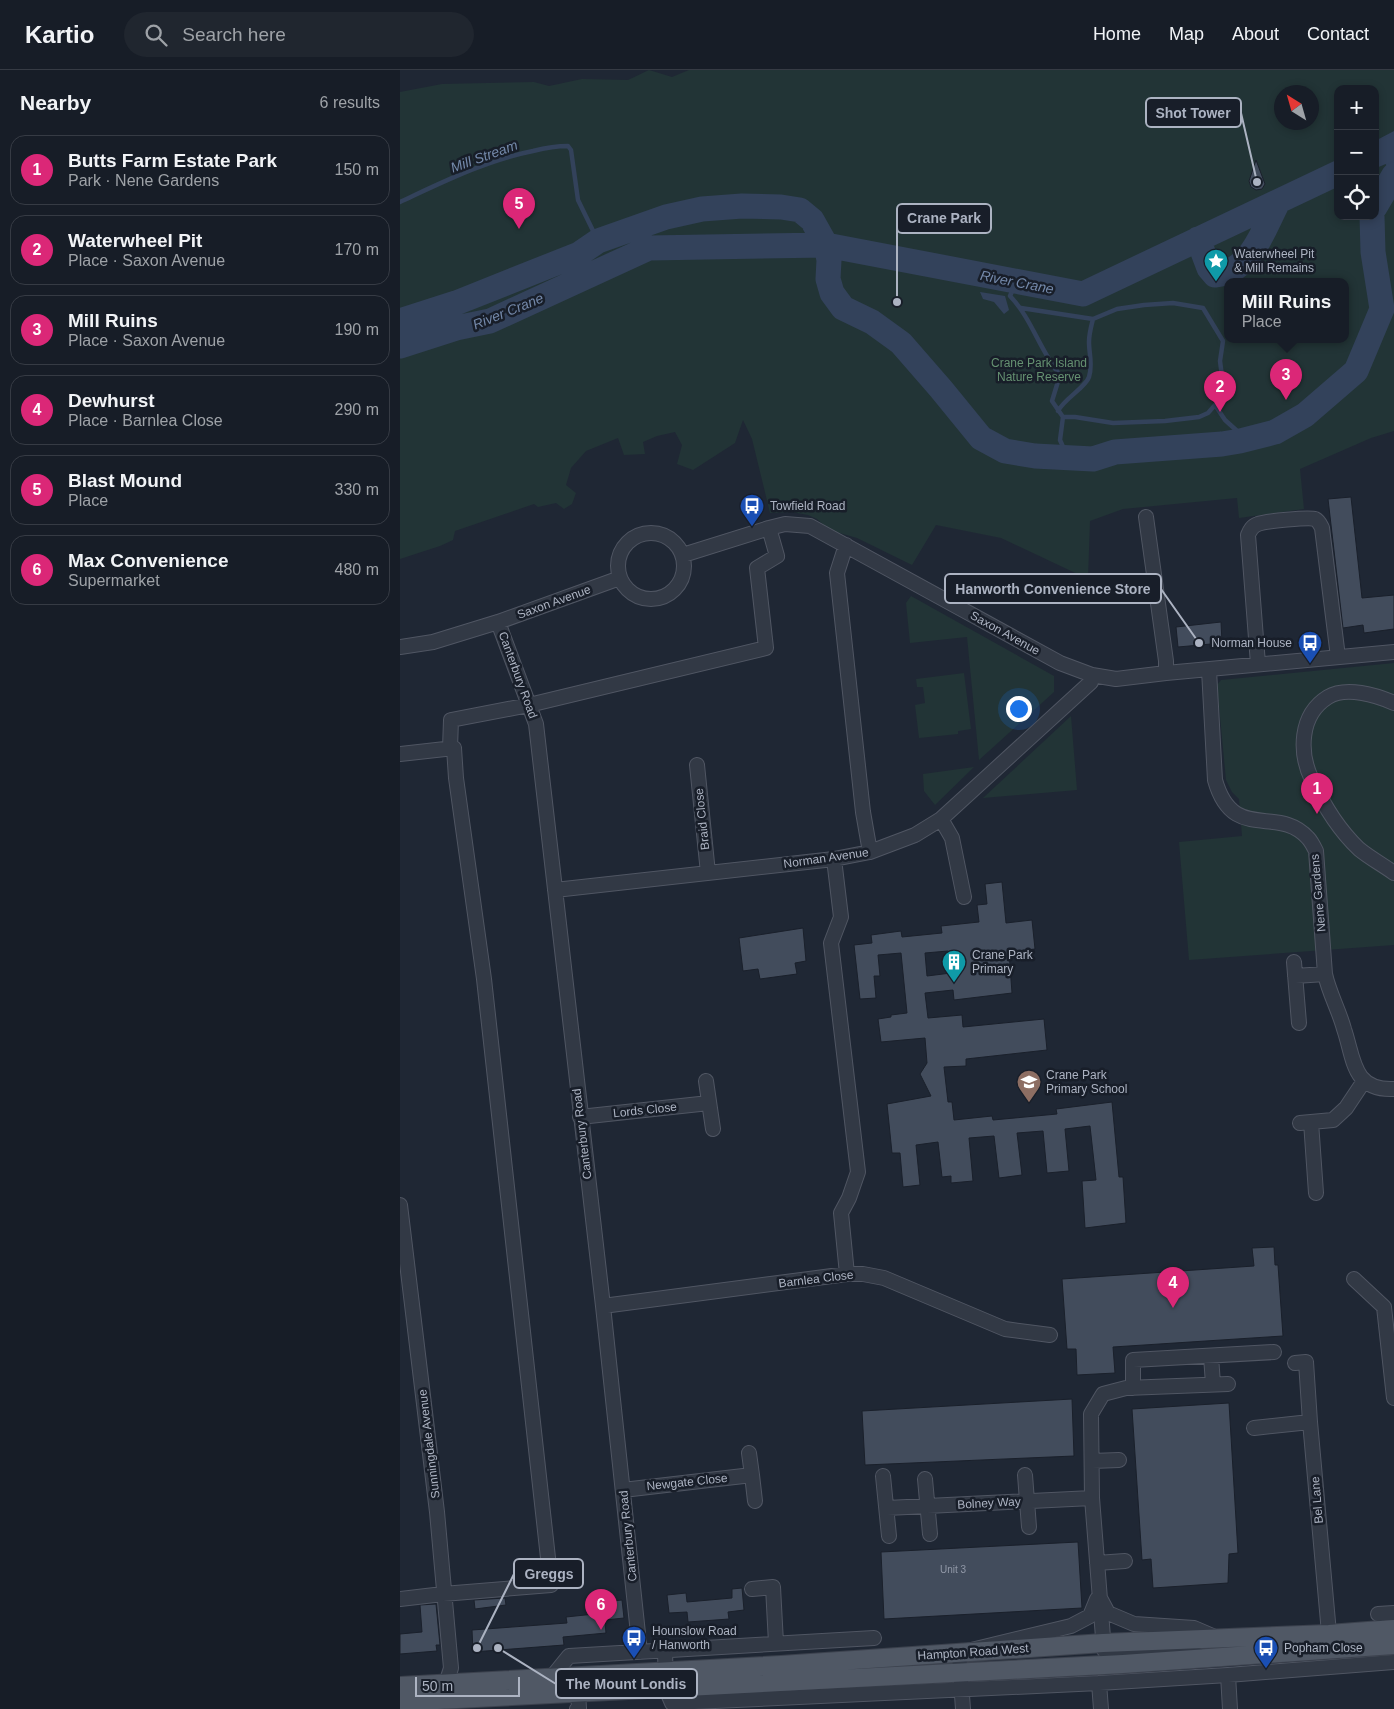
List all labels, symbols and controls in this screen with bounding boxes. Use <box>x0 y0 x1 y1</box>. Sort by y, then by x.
search box <box>124 12 474 57</box>
text: Kartio <box>25 21 94 48</box>
icon: search <box>142 21 170 49</box>
text: Search here <box>182 24 286 45</box>
text: Home <box>1093 24 1141 44</box>
text: Map <box>1169 24 1204 44</box>
text: About <box>1232 24 1279 44</box>
text: Contact <box>1307 24 1369 44</box>
north arrow <box>1274 85 1319 130</box>
map controls <box>1334 85 1379 220</box>
button: + <box>1334 85 1379 130</box>
text: Nearby <box>20 91 91 114</box>
text: 6 results <box>320 94 380 111</box>
callout: Shot Tower <box>1146 98 1241 127</box>
text: Shot Tower <box>1155 105 1231 121</box>
button: − <box>1334 130 1379 175</box>
water label: Mill Stream <box>448 136 520 175</box>
text: Butts Farm Estate Park <box>68 150 277 171</box>
text: 1 <box>33 161 41 178</box>
text: 150 m <box>335 161 379 178</box>
text: Park · Nene Gardens <box>68 172 219 189</box>
button: locate <box>1334 175 1379 220</box>
pin: 5 <box>503 188 535 229</box>
callout: Crane Park <box>897 204 991 233</box>
text: Crane Park <box>907 210 981 226</box>
text: Waterwheel Pit <box>68 230 202 251</box>
text: 2 <box>33 241 41 258</box>
text: 170 m <box>335 241 379 258</box>
place label: Waterwheel Pit & Mill Remains <box>1234 247 1315 275</box>
place icon: Waterwheel Pit & Mill Remains <box>1203 248 1229 282</box>
text: Place · Saxon Avenue <box>68 252 225 269</box>
water label: River Crane <box>979 267 1055 297</box>
popup <box>1224 278 1349 343</box>
water label: River Crane <box>470 290 546 332</box>
text: Mill Ruins <box>1242 291 1331 312</box>
text: Mill Ruins <box>68 310 158 331</box>
text: Place <box>1242 313 1282 330</box>
text: 3 <box>33 321 41 338</box>
text: 190 m <box>335 321 379 338</box>
text: Place · Saxon Avenue <box>68 332 225 349</box>
park label: Crane Park Island Nature Reserve <box>991 356 1087 384</box>
pin: 3 <box>1270 359 1302 400</box>
pin: 2 <box>1204 371 1236 412</box>
text: Dewhurst <box>68 390 155 411</box>
text: 4 <box>33 401 41 418</box>
text: 290 m <box>335 401 379 418</box>
text: Place · Barnlea Close <box>68 412 223 429</box>
text: Blast Mound <box>68 470 182 491</box>
text: 5 <box>33 481 41 498</box>
text: 330 m <box>335 481 379 498</box>
text: Place <box>68 492 108 509</box>
bus stop icon: Towfield Road <box>739 493 765 527</box>
place label: Towfield Road <box>770 499 845 513</box>
text: Max Convenience <box>68 550 229 571</box>
text: 6 <box>33 561 41 578</box>
text: 480 m <box>335 561 379 578</box>
text: Supermarket <box>68 572 160 589</box>
callout: Hanworth Convenience Store <box>945 574 1161 603</box>
text: Hanworth Convenience Store <box>955 581 1151 597</box>
street label: Saxon Avenue <box>515 582 593 622</box>
street label: Saxon Avenue <box>968 608 1042 658</box>
street label: Canterbury Road <box>496 630 540 720</box>
bus stop icon: Norman House <box>1297 630 1323 664</box>
place label: Norman House <box>1211 636 1292 650</box>
your location <box>1006 696 1032 722</box>
pin: 1 <box>1301 773 1333 814</box>
street label: Braid Close <box>692 787 712 851</box>
street label: Norman Avenue <box>783 845 870 871</box>
street label: Nene Gardens <box>1308 854 1328 932</box>
place label: Crane Park Primary <box>972 948 1034 976</box>
building icon: Crane Park Primary <box>941 949 967 983</box>
place label: Crane Park Primary School <box>1046 1068 1127 1096</box>
school or university icon: Crane Park Primary School <box>1016 1069 1042 1103</box>
street label: Canterbury Road <box>569 1088 595 1180</box>
street label: Lords Close <box>612 1100 678 1120</box>
street label: Barnlea Close <box>778 1267 855 1291</box>
pin: 4 <box>1157 1267 1189 1308</box>
street label: Sunningdale Avenue <box>415 1388 443 1499</box>
street label: Newgate Close <box>646 1471 729 1493</box>
street label: Bel Lane <box>1308 1475 1326 1524</box>
street label: Canterbury Road <box>616 1490 640 1582</box>
street label: Bolney Way <box>957 1494 1021 1512</box>
callout: Greggs <box>514 1559 583 1588</box>
house number: Unit 3 <box>940 1564 966 1575</box>
text: Greggs <box>524 1566 574 1582</box>
pin: 6 <box>585 1589 617 1630</box>
place label: Hounslow Road / Hanworth <box>652 1624 737 1652</box>
bus stop icon: Hounslow Road / Hanworth <box>621 1625 647 1659</box>
bus stop icon: Popham Close <box>1253 1635 1279 1669</box>
street label: Hampton Road West <box>917 1641 1030 1663</box>
place label: Popham Close <box>1284 1641 1363 1655</box>
callout: The Mount Londis <box>556 1669 697 1698</box>
scale bar <box>415 1674 520 1697</box>
text: The Mount Londis <box>566 1676 686 1692</box>
text: 50 m <box>422 1678 453 1694</box>

